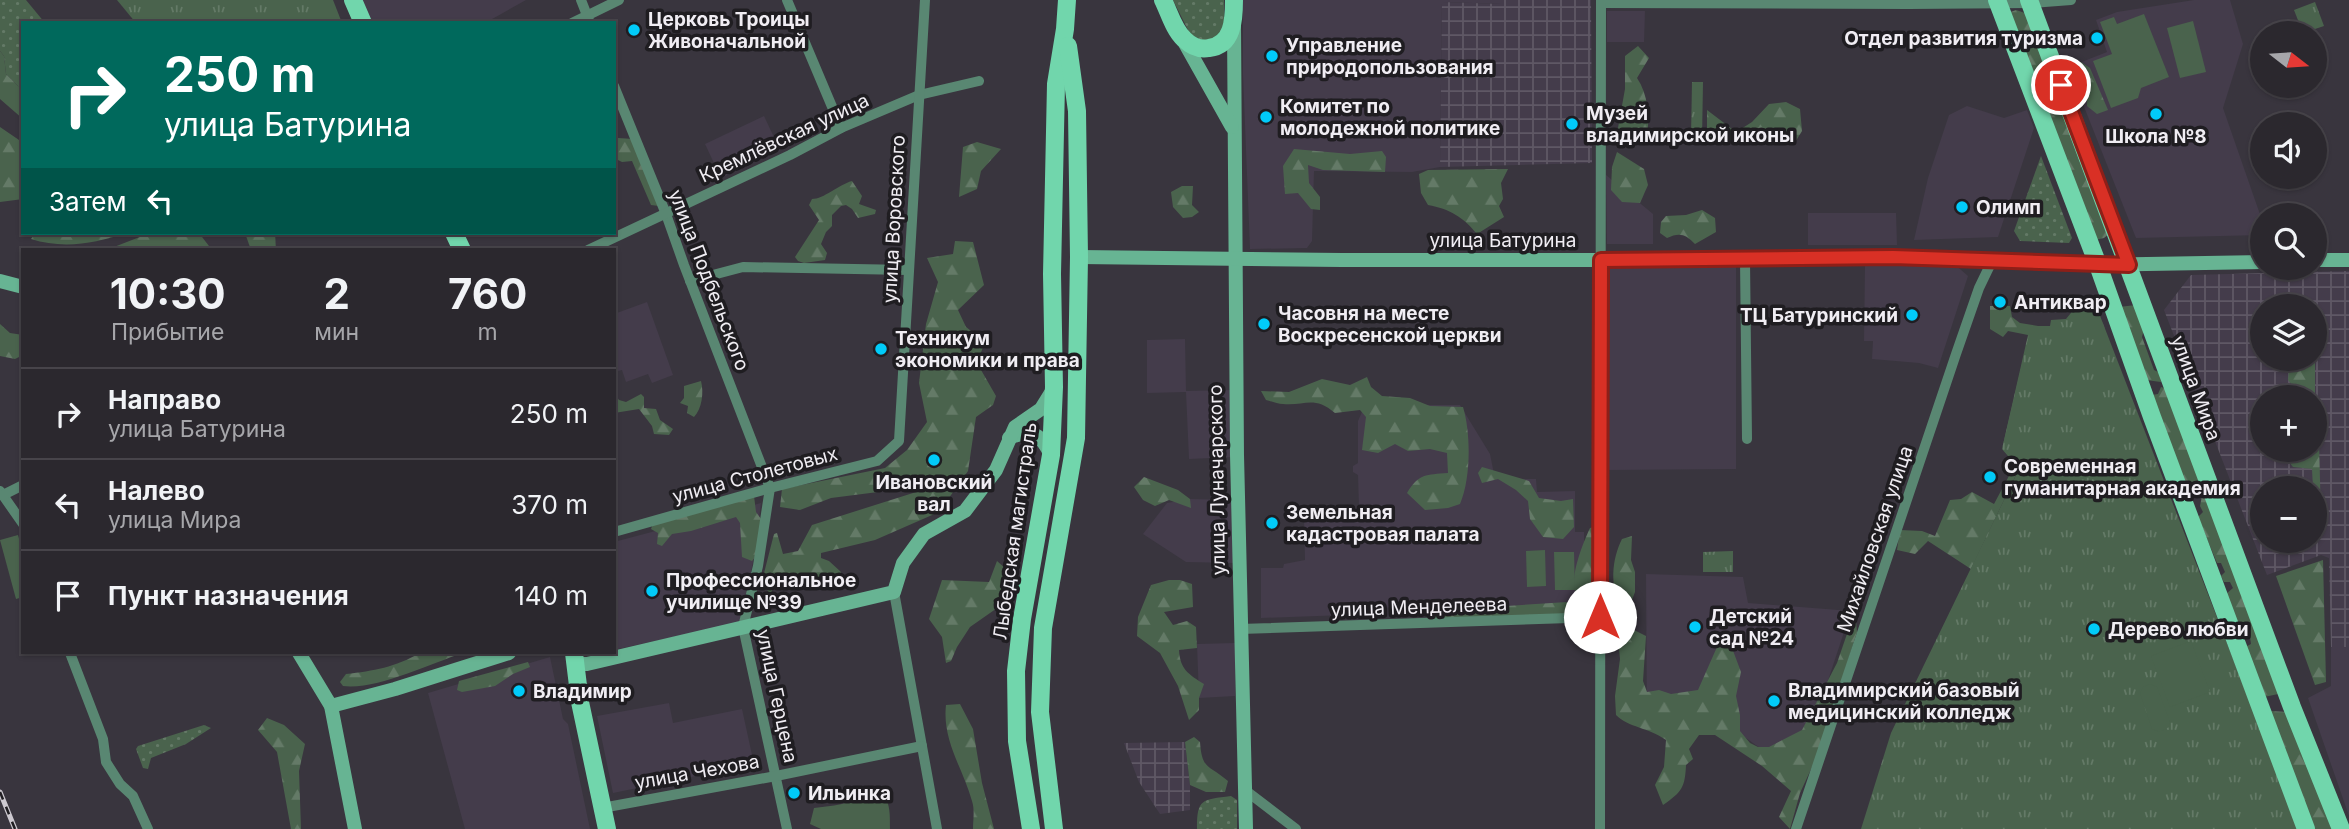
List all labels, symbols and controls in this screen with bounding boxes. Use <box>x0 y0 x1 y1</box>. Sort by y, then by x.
place label: Церковь Троицы Живоначальной <box>648 8 810 53</box>
north arrow <box>2250 21 2328 98</box>
map controls <box>2250 21 2327 553</box>
marker: Церковь Троицы Живоначальной <box>626 22 642 38</box>
place label: Отдел развития туризма <box>1844 27 2083 50</box>
marker: Отдел развития туризма <box>2089 30 2105 46</box>
place label: Управление природопользования <box>1286 34 1494 79</box>
text: 250 m <box>164 45 316 104</box>
marker: Управление природопользования <box>1264 48 1280 64</box>
icon: right <box>49 49 140 140</box>
pin <box>2031 55 2091 115</box>
icon: arrive <box>2042 66 2080 104</box>
street label: Кремлёвская улица <box>696 89 872 187</box>
place label: Комитет по молодежной политике <box>1280 95 1500 140</box>
place label: Музей владимирской иконы <box>1586 102 1794 147</box>
text: улица Батурина <box>164 105 411 144</box>
marker: Школа №8 <box>2148 106 2164 122</box>
marker: Комитет по молодежной политике <box>1258 109 1274 125</box>
button: sound <box>2250 112 2327 189</box>
marker: Музей владимирской иконы <box>1564 116 1580 132</box>
place label: Школа №8 <box>2105 125 2207 148</box>
street label: улица Воровского <box>878 134 910 304</box>
icon: left <box>141 182 179 220</box>
text: Затем <box>49 186 127 217</box>
street label: улица Подбельского <box>664 186 754 374</box>
place label: Олимп <box>1976 196 2041 219</box>
marker: Олимп <box>1954 199 1970 215</box>
button: search <box>2250 203 2327 280</box>
street label: улица Батурина <box>1430 229 1576 252</box>
text: 10:30 <box>110 268 226 319</box>
text: 2 <box>324 268 350 319</box>
text: 760 <box>448 268 527 319</box>
place label: Антиквар <box>2014 291 2107 314</box>
marker: Антиквар <box>1992 294 2008 310</box>
button: layers <box>2250 294 2327 371</box>
place label: Часовня на месте Воскресенской церкви <box>1278 302 1502 347</box>
place label: ТЦ Батуринский <box>1740 304 1898 327</box>
marker: ТЦ Батуринский <box>1904 307 1920 323</box>
marker: Часовня на месте Воскресенской церкви <box>1256 316 1272 332</box>
text: Прибытие <box>111 318 224 346</box>
text: мин <box>314 318 359 346</box>
text: m <box>478 318 498 346</box>
place label: Техникум экономики и права <box>895 327 1080 372</box>
street label: улица Мира <box>2166 332 2226 444</box>
marker: Техникум экономики и права <box>873 341 889 357</box>
text: Направо <box>108 384 221 415</box>
street label: улица Луначарского <box>1204 384 1230 576</box>
button: + <box>2250 385 2327 462</box>
icon: right <box>49 395 87 433</box>
text: 250 m <box>510 398 588 429</box>
text: улица Батурина <box>108 415 286 443</box>
street label: Лыбедская магистраль <box>988 421 1042 641</box>
street label: улица Столетовых <box>670 442 840 508</box>
street label: Михайловская улица <box>1832 443 1918 635</box>
marker: Ивановский вал <box>926 452 942 468</box>
place label: Современная гуманитарная академия <box>2004 455 2241 500</box>
marker: Современная гуманитарная академия <box>1982 469 1998 485</box>
place label: Ивановский вал <box>876 471 992 516</box>
text: Налево <box>108 475 205 506</box>
button: − <box>2250 476 2327 553</box>
icon: left <box>49 486 87 524</box>
text: 370 m <box>511 489 588 520</box>
place label: Земельная кадастровая палата <box>1286 501 1480 546</box>
text: улица Мира <box>108 506 241 534</box>
marker: Земельная кадастровая палата <box>1264 515 1280 531</box>
place label: Профессиональное училище №39 <box>666 569 856 614</box>
icon: arrive <box>49 577 87 615</box>
text: Пункт назначения <box>108 580 349 611</box>
text: 140 m <box>514 580 588 611</box>
position arrow <box>1563 580 1637 654</box>
marker: Профессиональное училище №39 <box>644 583 660 599</box>
street label: улица Менделеева <box>1330 592 1508 622</box>
place label: Детский сад №24 <box>1709 605 1794 650</box>
place label: Дерево любви <box>2108 618 2249 641</box>
marker: Детский сад №24 <box>1687 619 1703 635</box>
marker: Дерево любви <box>2086 621 2102 637</box>
street label: улица Герцена <box>752 627 802 765</box>
place label: Владимирский базовый медицинский колледж <box>1788 679 2020 724</box>
place label: Владимир <box>533 680 632 703</box>
marker: Владимир <box>511 683 527 699</box>
marker: Владимирский базовый медицинский колледж <box>1766 693 1782 709</box>
street label: улица Чехова <box>633 750 761 794</box>
place label: Ильинка <box>808 782 891 805</box>
marker: Ильинка <box>786 785 802 801</box>

